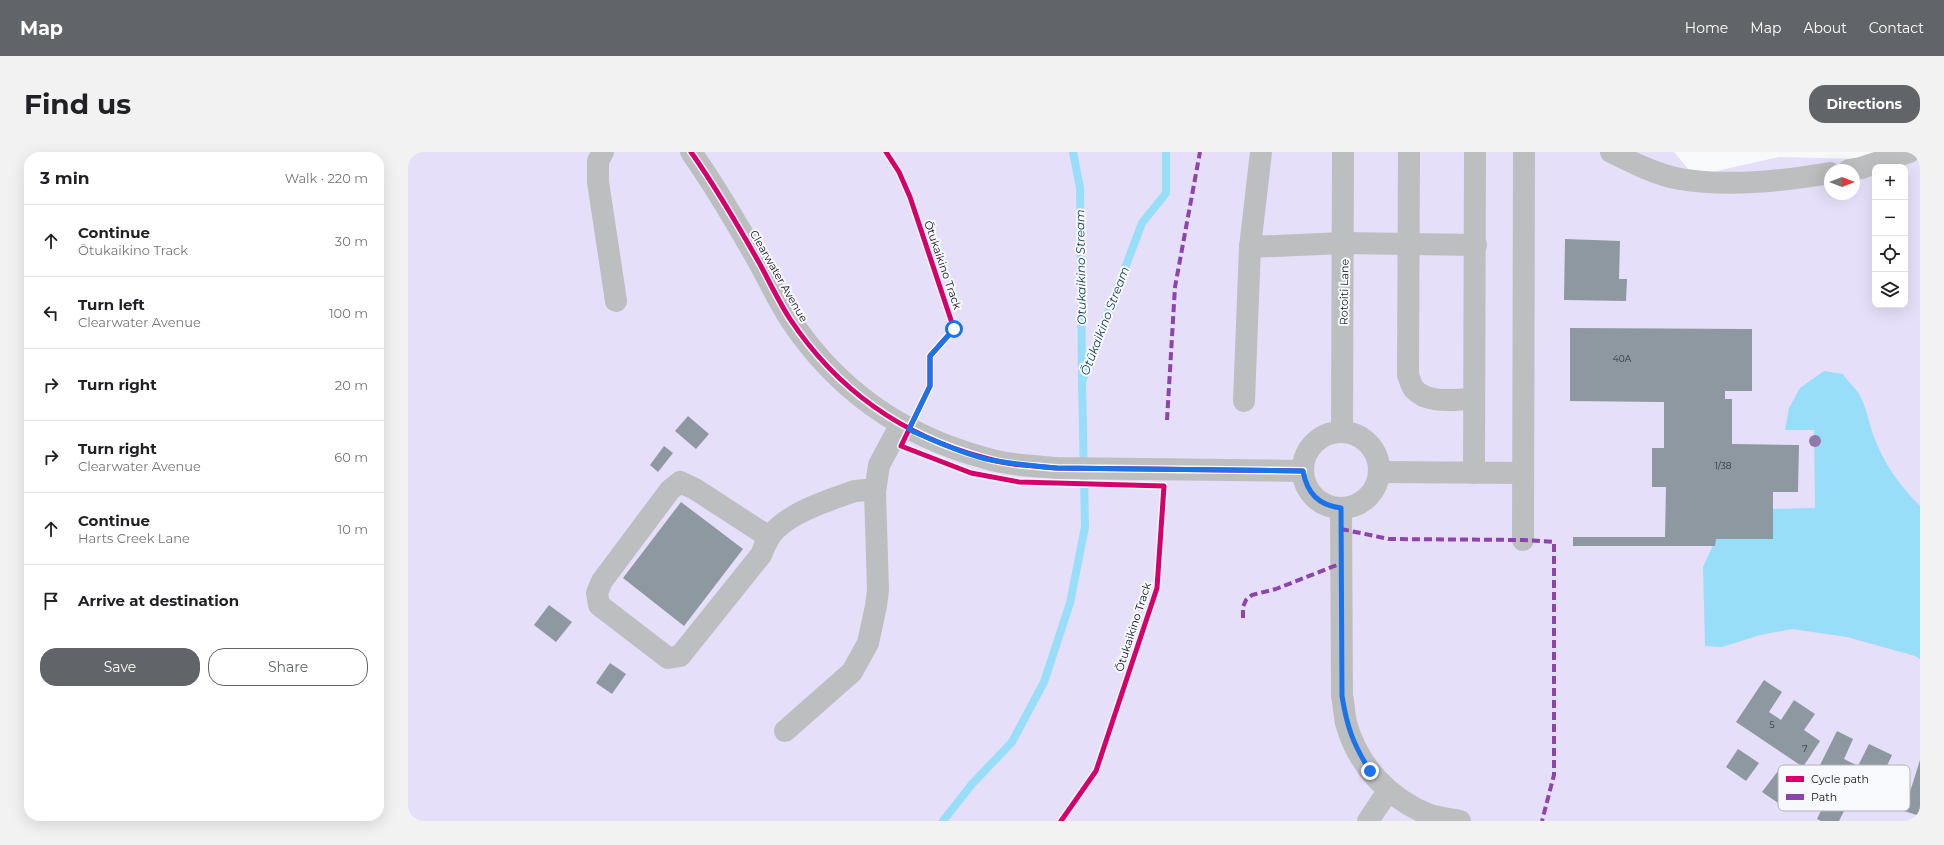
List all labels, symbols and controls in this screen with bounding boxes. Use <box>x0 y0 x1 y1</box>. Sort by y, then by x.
text: Map <box>20 17 63 40</box>
text: Home <box>1685 19 1728 37</box>
text: Map <box>1750 19 1781 37</box>
text: About <box>1803 19 1847 37</box>
text: Contact <box>1869 19 1924 37</box>
button: Directions <box>1809 85 1920 123</box>
text: Find us <box>24 87 131 121</box>
north arrow <box>1824 164 1860 200</box>
map controls <box>1872 164 1908 308</box>
button: + <box>1872 164 1908 200</box>
text: 3 min <box>40 168 90 188</box>
text: Walk · 220 m <box>285 170 368 186</box>
button: − <box>1872 200 1908 236</box>
water label: Otukaikino Stream <box>1072 209 1089 325</box>
street label: Ōtukaikino Track <box>921 219 965 312</box>
text: Continue <box>78 223 150 242</box>
street label: Clearwater Avenue <box>747 227 811 325</box>
icon: ahead <box>40 230 62 252</box>
text: 30 m <box>335 233 368 249</box>
button: locate <box>1872 236 1908 272</box>
text: Ōtukaikino Track <box>78 242 188 258</box>
street label: Rotoiti Lane <box>1336 258 1352 325</box>
water label: Ōtūkaikino Stream <box>1077 264 1132 377</box>
button: layers <box>1872 272 1908 308</box>
text: Turn left <box>78 295 145 314</box>
icon: left <box>40 302 62 324</box>
text: 100 m <box>329 305 368 321</box>
text: Clearwater Avenue <box>78 314 201 330</box>
route start <box>945 320 963 338</box>
house number: 40A <box>1613 353 1632 364</box>
icon: right <box>40 374 62 396</box>
text: Turn right <box>78 375 157 394</box>
text: 20 m <box>335 377 368 393</box>
text: Turn right <box>78 439 157 458</box>
icon: right <box>40 446 62 468</box>
text: 60 m <box>334 449 368 465</box>
text: Clearwater Avenue <box>78 458 201 474</box>
house number: 1/38 <box>1714 460 1732 471</box>
text: Continue <box>78 511 150 530</box>
icon: ahead <box>40 518 62 540</box>
text: 10 m <box>338 521 368 537</box>
text: Harts Creek Lane <box>78 530 190 546</box>
street label: Ōtukaikino Track <box>1112 580 1154 673</box>
icon: arrive <box>40 590 62 612</box>
text: Arrive at destination <box>78 591 239 610</box>
button: Save <box>40 648 200 686</box>
button: Share <box>208 648 368 686</box>
house number: 5 <box>1769 719 1775 730</box>
house number: 7 <box>1802 743 1808 754</box>
route end <box>1361 762 1379 780</box>
legend <box>1778 765 1910 811</box>
text: Cycle path <box>1811 772 1869 786</box>
text: Path <box>1811 790 1837 804</box>

